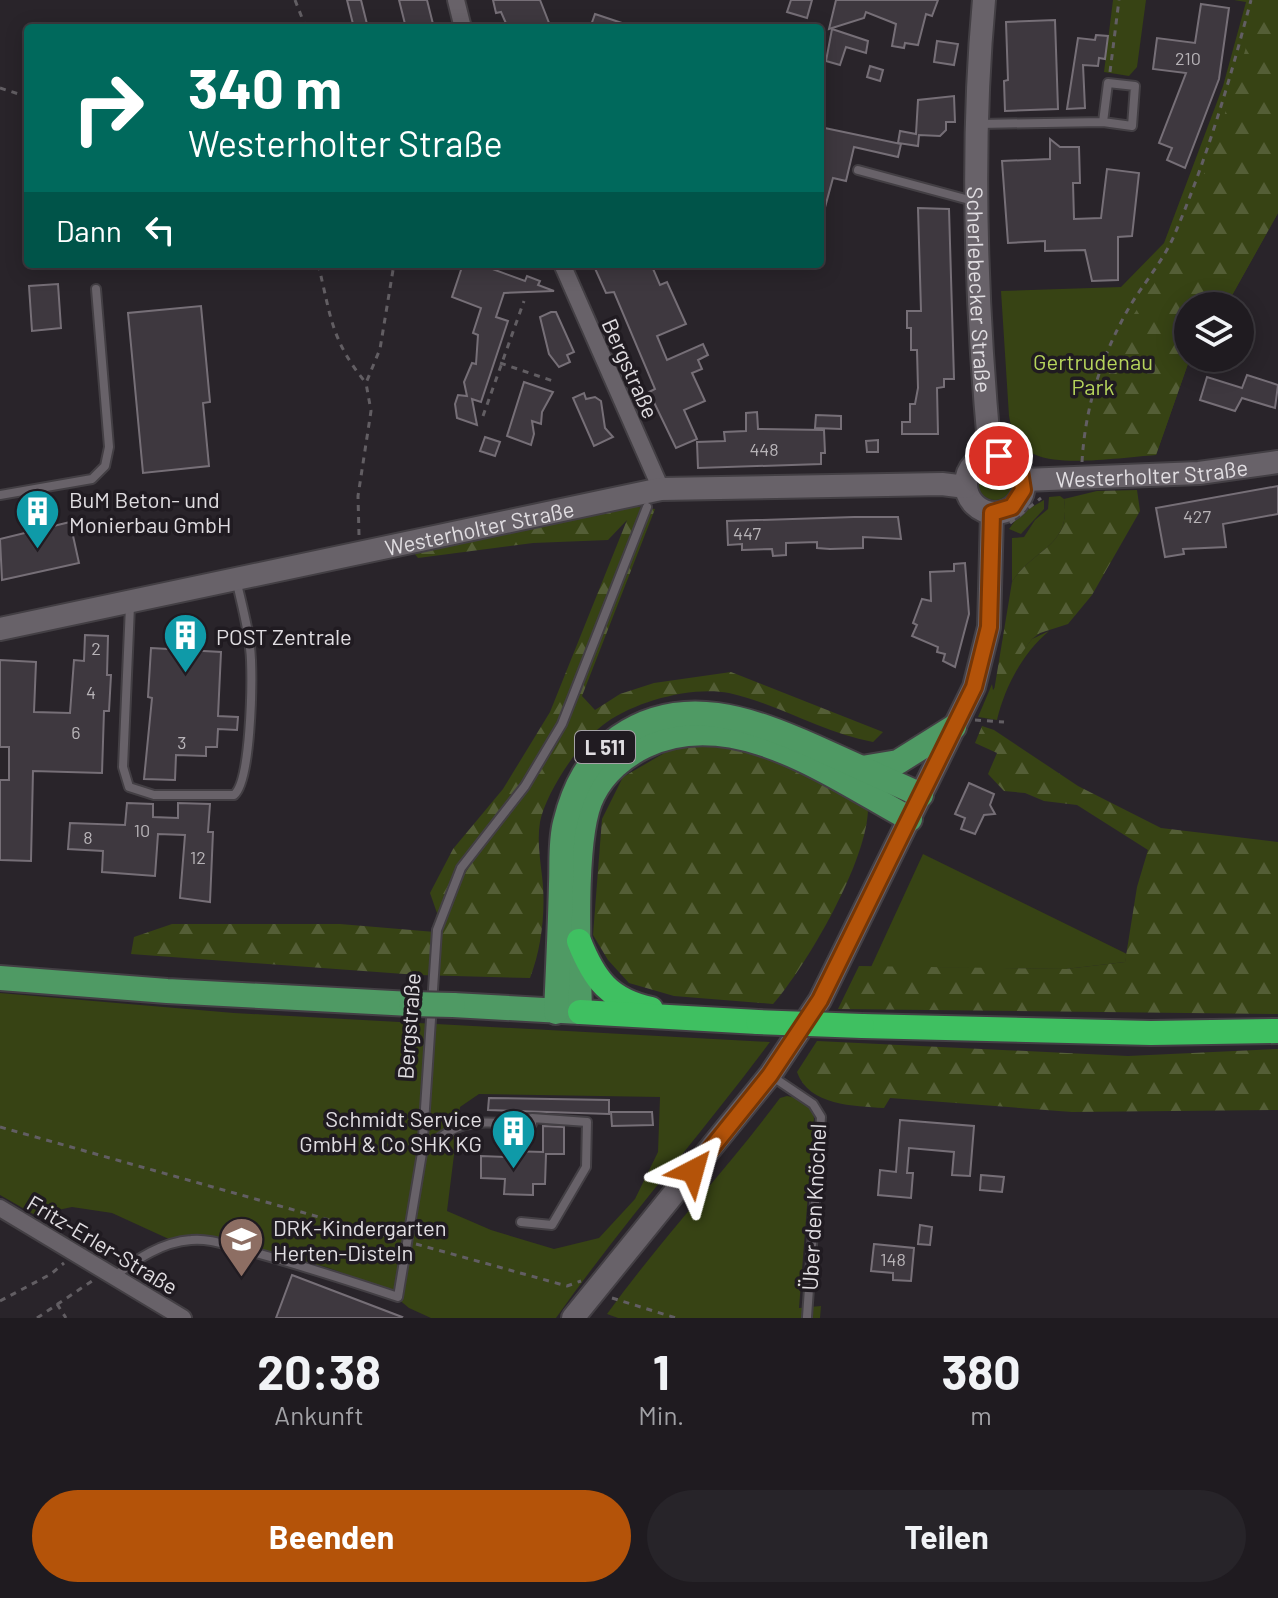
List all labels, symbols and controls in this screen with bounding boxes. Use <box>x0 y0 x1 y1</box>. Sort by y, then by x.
house number: 210 <box>1175 47 1201 69</box>
text: 340 m <box>188 53 342 120</box>
icon: right <box>56 56 160 160</box>
text: Westerholter Straße <box>188 121 503 164</box>
street label: Scherlebecker Straße <box>963 186 998 394</box>
icon: left <box>138 208 182 252</box>
text: Dann <box>56 212 122 248</box>
map controls <box>1174 292 1254 372</box>
button: layers <box>1174 292 1254 372</box>
street label: Bergstraße <box>597 314 665 422</box>
park label: Gertrudenau Park <box>1033 348 1153 399</box>
pin <box>965 422 1033 490</box>
icon: arrive <box>977 434 1021 478</box>
house number: 448 <box>749 438 779 460</box>
street label: Westerholter Straße <box>1055 453 1249 492</box>
place label: BuM Beton- und Monierbau GmbH <box>69 486 231 537</box>
building icon: BuM Beton- und Monierbau GmbH <box>14 488 62 551</box>
street label: Westerholter Straße <box>383 495 576 560</box>
house number: 427 <box>1183 505 1212 527</box>
house number: 447 <box>733 522 761 544</box>
building icon: POST Zentrale <box>161 612 209 675</box>
place label: POST Zentrale <box>216 623 352 649</box>
house number: 2 <box>91 637 101 659</box>
house number: 4 <box>86 681 96 703</box>
house number: 6 <box>71 721 81 743</box>
house number: 3 <box>177 731 187 753</box>
road number: L 511 <box>575 731 635 763</box>
house number: 10 <box>134 819 150 841</box>
house number: 8 <box>83 826 93 848</box>
house number: 12 <box>190 846 206 868</box>
street label: Bergstraße <box>391 972 425 1080</box>
place label: Schmidt Service GmbH & Co SHK KG <box>299 1105 482 1156</box>
building icon: Schmidt Service GmbH & Co SHK KG <box>489 1107 537 1170</box>
street label: Über den Knöchel <box>796 1123 830 1291</box>
position arrow <box>651 1129 735 1213</box>
street label: Fritz-Erler-Straße <box>23 1189 183 1299</box>
place label: DRK-Kindergarten Herten-Disteln <box>273 1214 447 1265</box>
school or university icon: DRK-Kindergarten Herten-Disteln <box>218 1216 266 1279</box>
house number: 148 <box>880 1248 906 1270</box>
text: 20:38 <box>257 1342 381 1400</box>
text: 1 <box>653 1342 670 1400</box>
text: 380 <box>941 1342 1021 1400</box>
text: Ankunft <box>274 1399 364 1430</box>
text: Min. <box>638 1399 684 1430</box>
text: m <box>970 1399 992 1430</box>
button: Beenden <box>32 1490 631 1582</box>
button: Teilen <box>647 1490 1246 1582</box>

